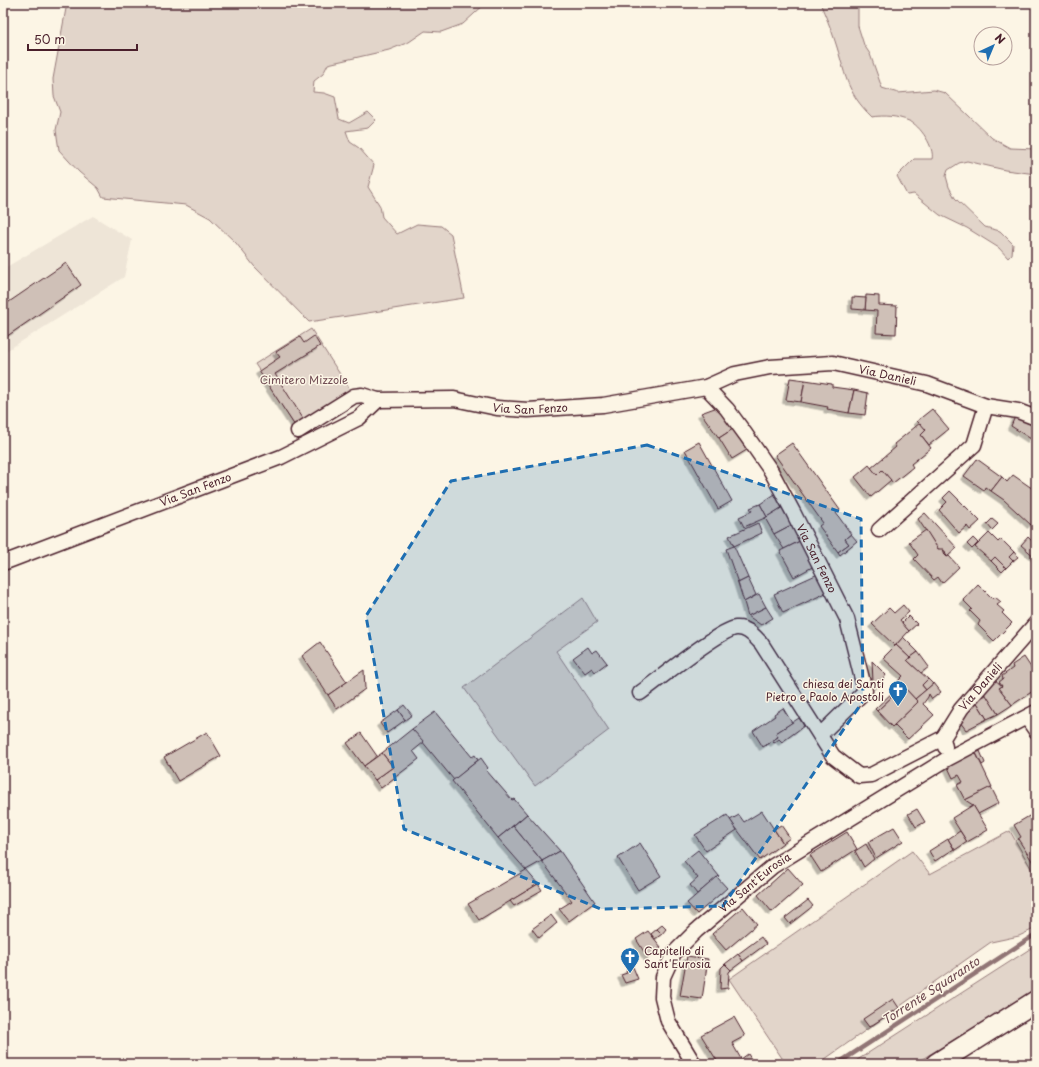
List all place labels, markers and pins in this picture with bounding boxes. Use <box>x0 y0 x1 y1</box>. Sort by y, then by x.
place label: chiesa dei Santi Pietro e Paolo Apostoli <box>766 675 884 705</box>
church icon: chiesa dei Santi Pietro e Paolo Apostoli <box>887 679 909 707</box>
place label: Capitello di Sant'Eurosia <box>644 942 711 972</box>
church icon: Capitello di Sant'Eurosia <box>619 946 641 974</box>

